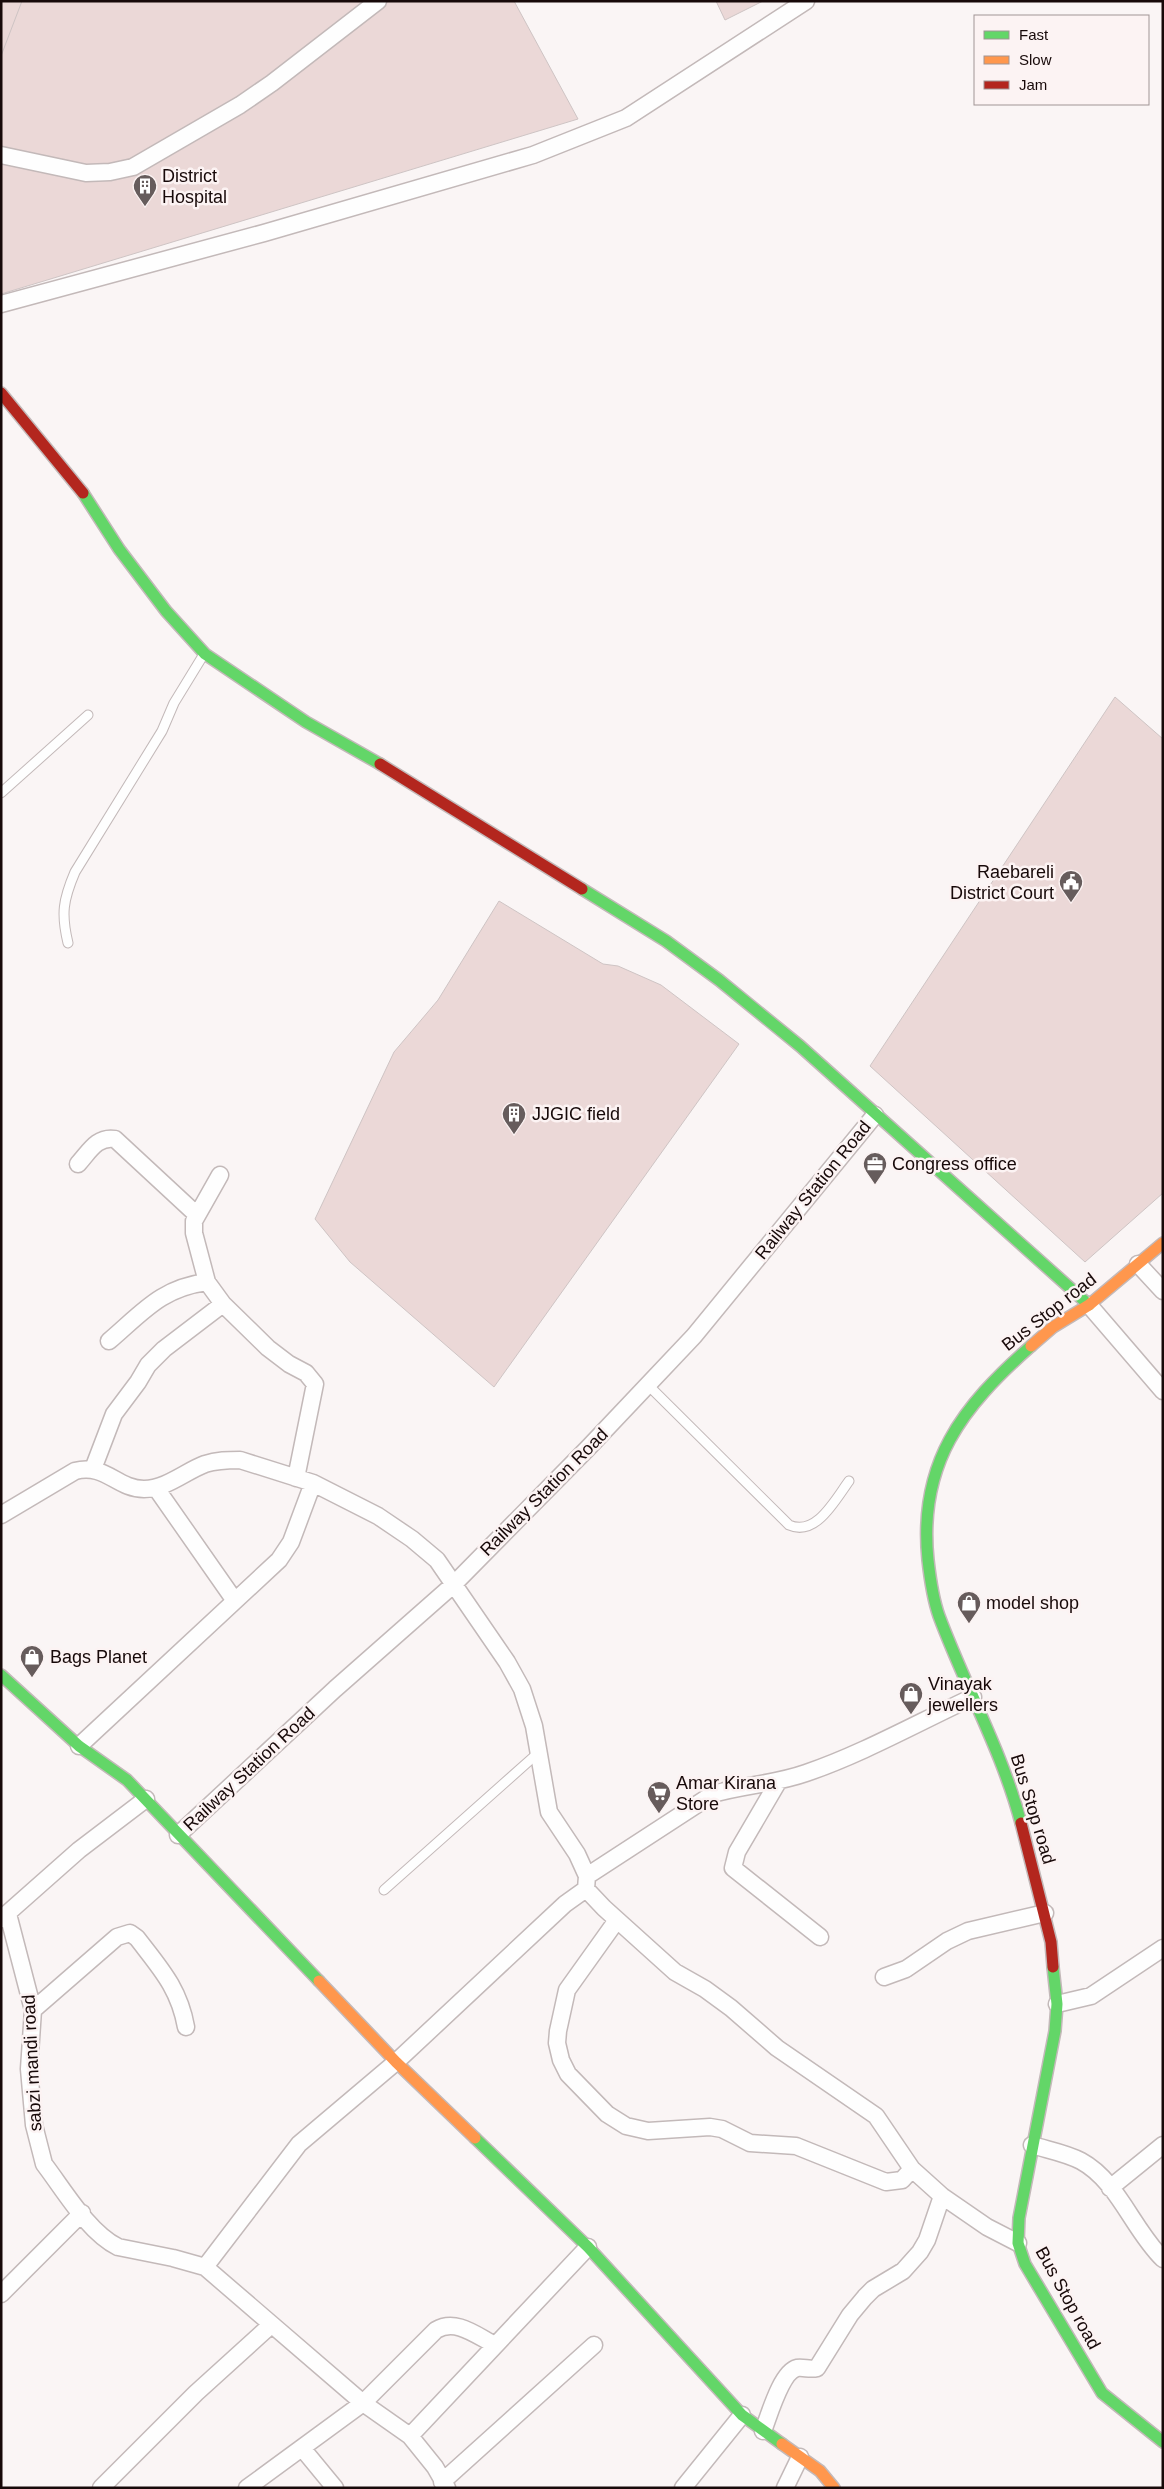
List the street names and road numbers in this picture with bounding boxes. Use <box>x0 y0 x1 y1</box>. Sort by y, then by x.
street label: Railway Station Road <box>751 1117 875 1263</box>
street label: Bus Stop road <box>998 1269 1100 1355</box>
street label: Railway Station Road <box>476 1424 612 1560</box>
street label: Railway Station Road <box>179 1703 319 1835</box>
street label: Bus Stop road <box>1007 1752 1059 1866</box>
street label: sabzi mandi road <box>18 1994 46 2132</box>
street label: Bus Stop road <box>1032 2243 1104 2353</box>

